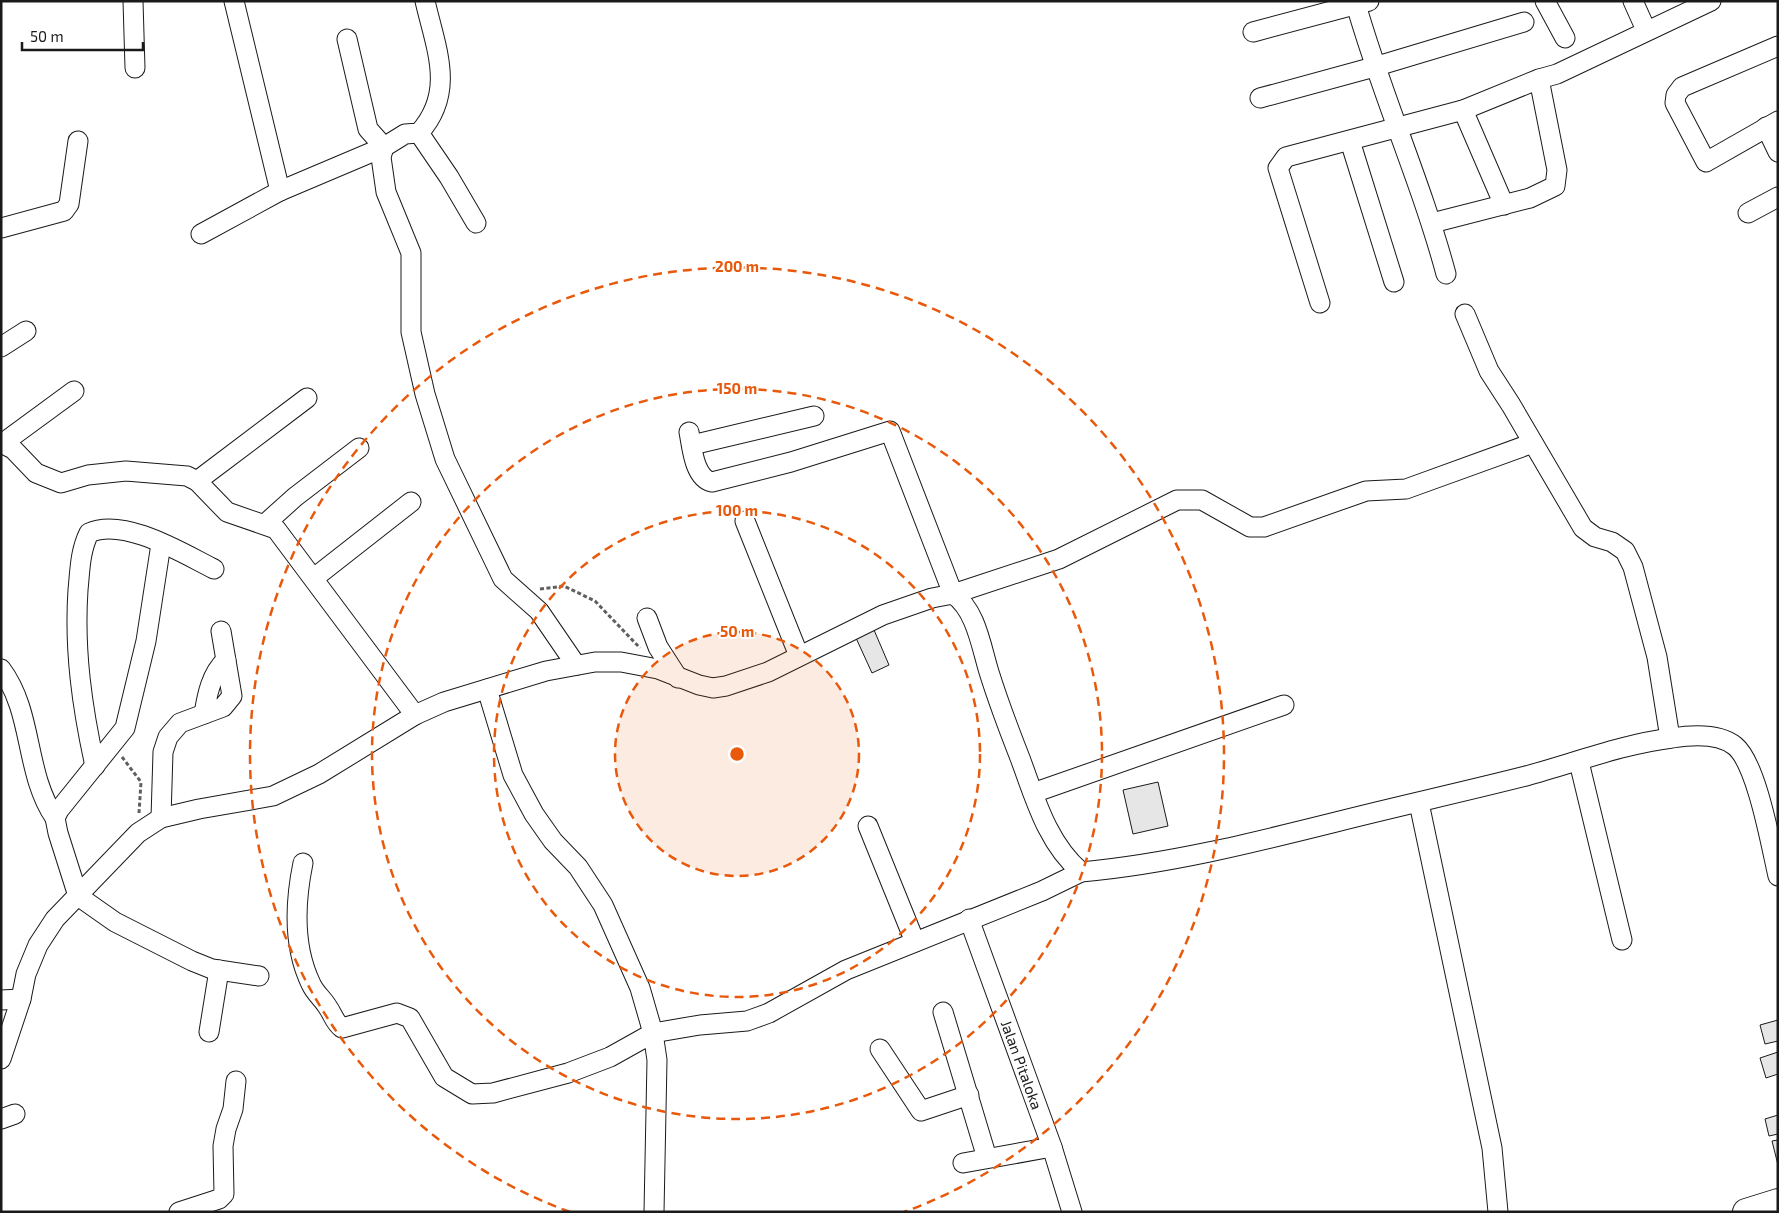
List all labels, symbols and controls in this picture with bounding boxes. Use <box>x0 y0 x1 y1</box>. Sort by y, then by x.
scale bar <box>22 20 144 52</box>
text: 50 m <box>30 27 64 45</box>
text: 200 m <box>715 257 759 275</box>
text: 150 m <box>717 379 757 397</box>
text: 100 m <box>716 501 758 519</box>
text: 50 m <box>720 622 754 640</box>
centre of rings <box>728 745 746 763</box>
street label: Jalan Pitaloka <box>998 1018 1046 1112</box>

